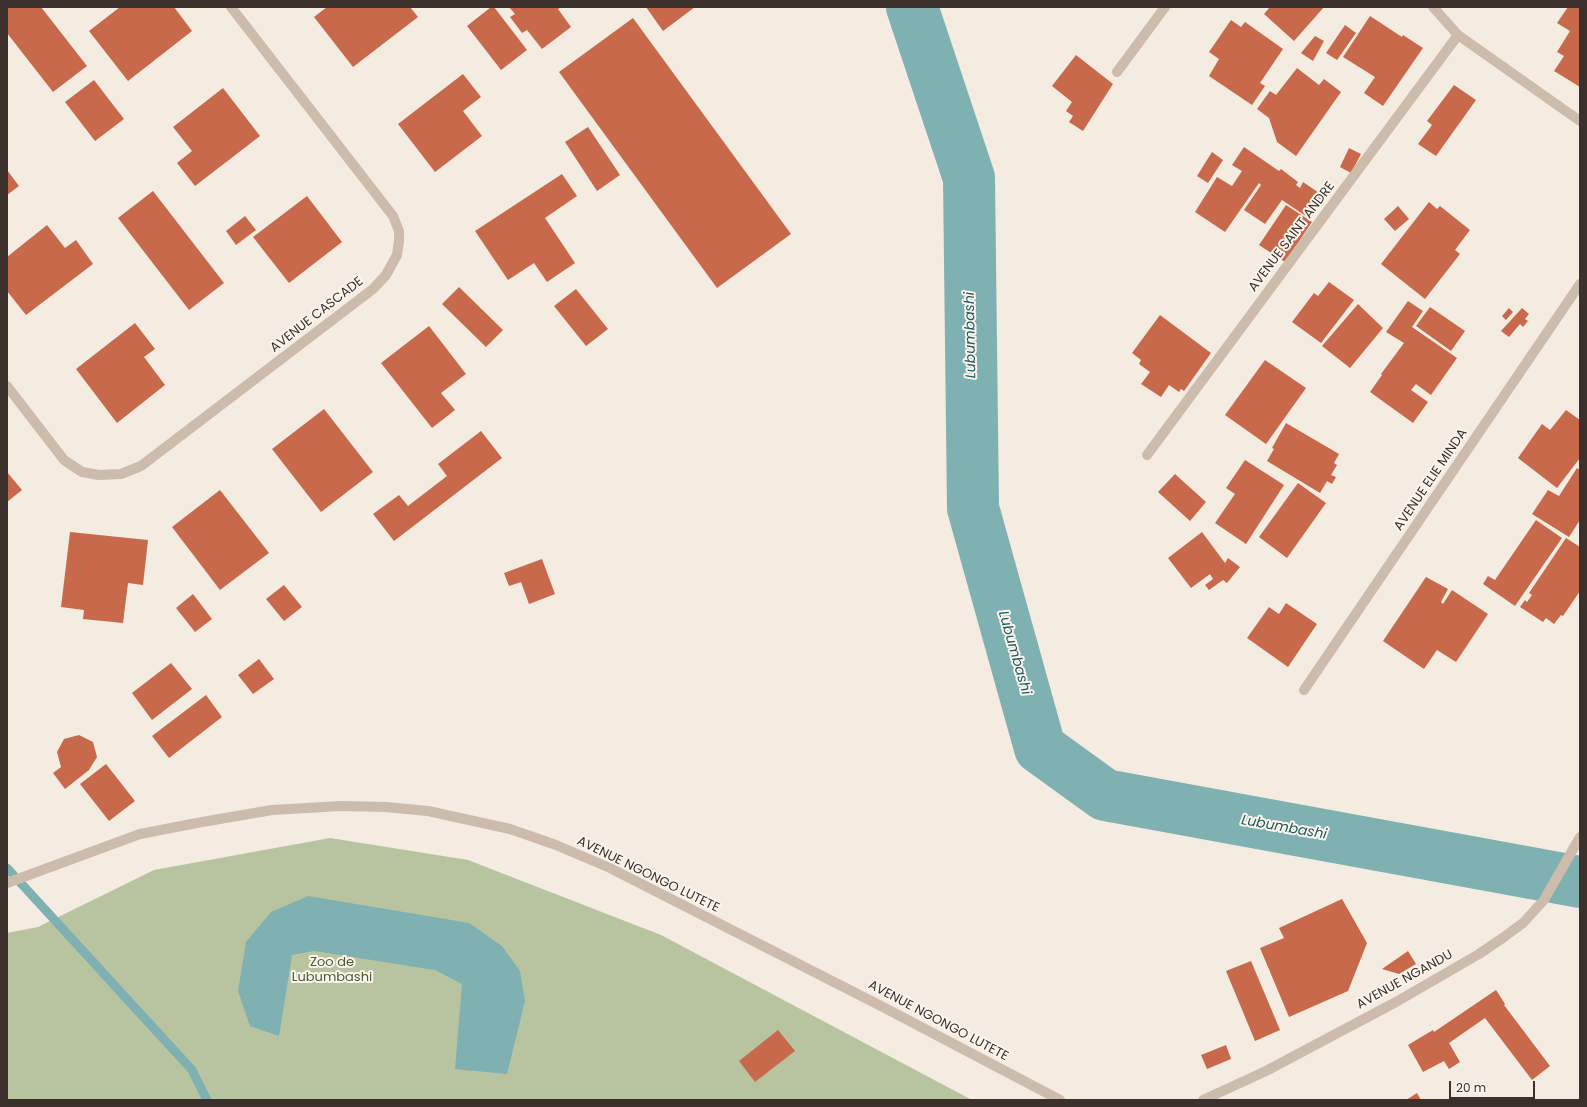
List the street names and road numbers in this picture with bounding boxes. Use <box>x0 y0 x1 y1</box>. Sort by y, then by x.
street label: AVENUE SAINT ANDRE <box>1246 179 1338 295</box>
street label: AVENUE CASCADE <box>268 274 366 356</box>
street label: AVENUE ELIE MINDA <box>1391 426 1471 534</box>
street label: AVENUE NGONGO LUTETE <box>574 834 722 916</box>
street label: AVENUE NGANDU <box>1354 947 1456 1013</box>
street label: AVENUE NGONGO LUTETE <box>865 977 1011 1065</box>

